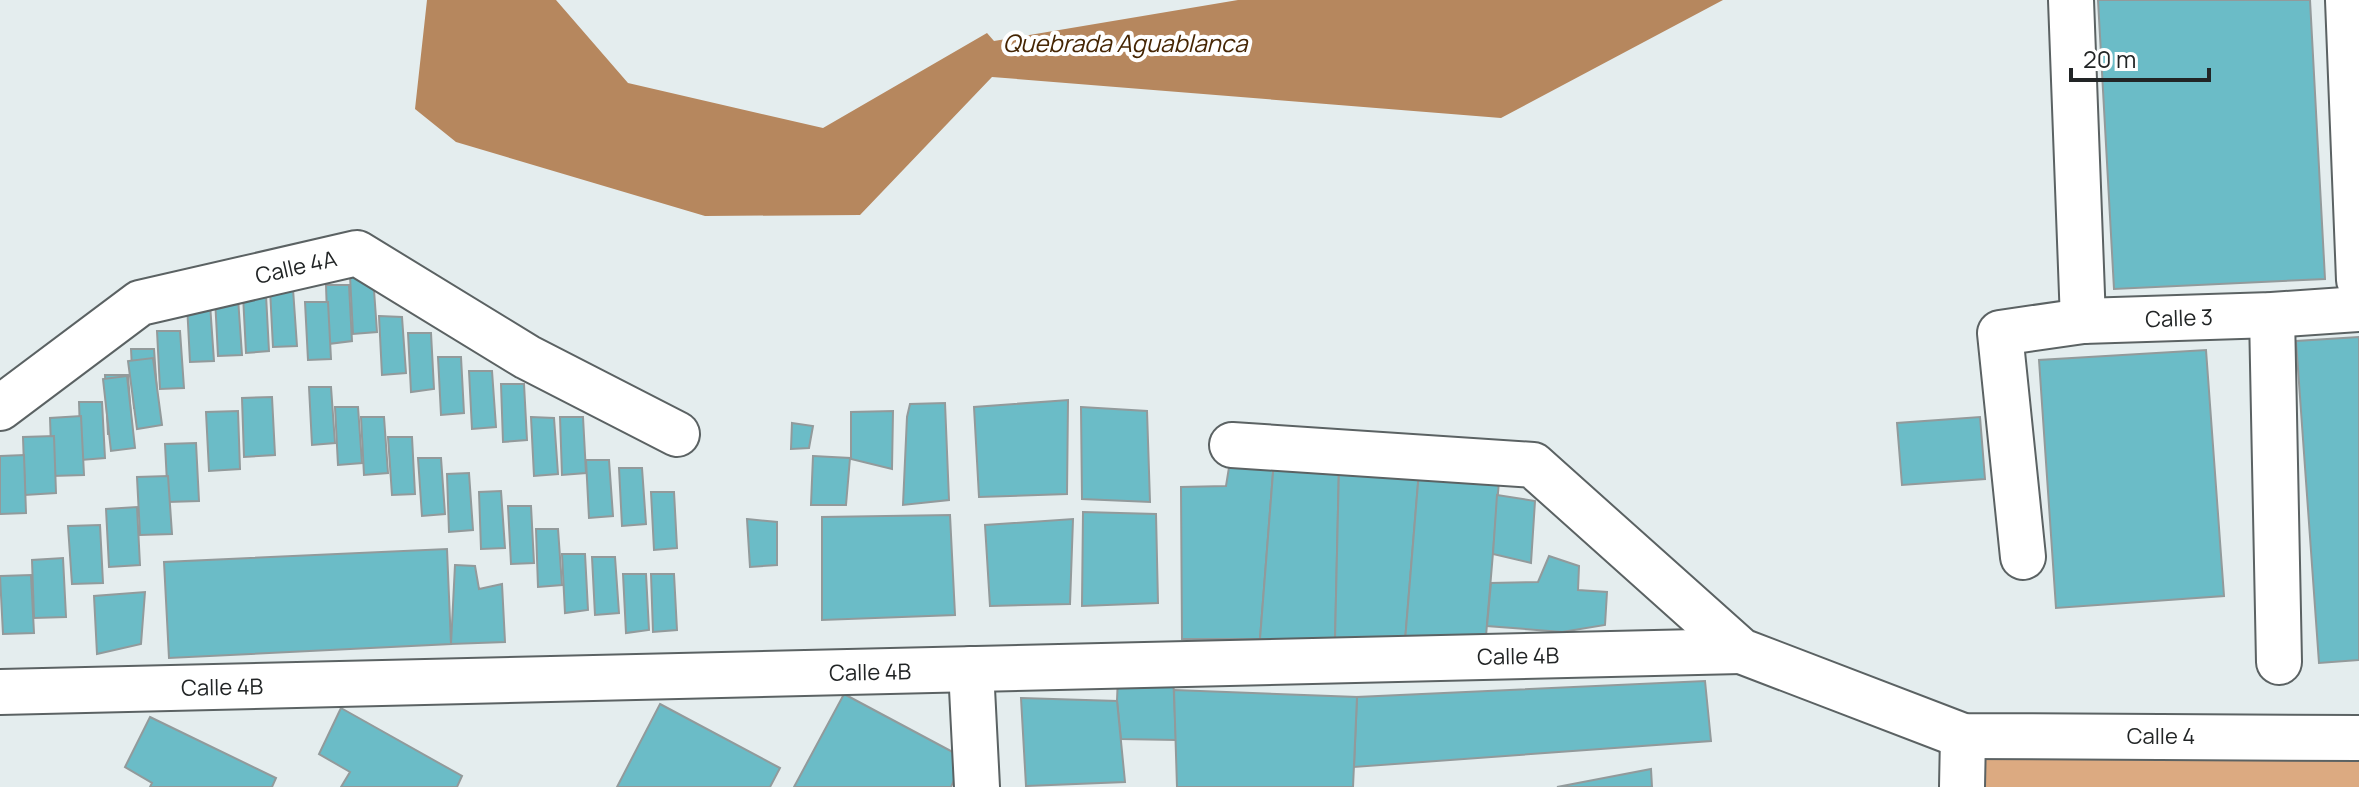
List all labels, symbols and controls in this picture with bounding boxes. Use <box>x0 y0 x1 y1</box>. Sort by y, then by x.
water label: Quebrada Aguablanca <box>1003 26 1249 59</box>
scale bar <box>2071 32 2209 82</box>
text: 20 m <box>2083 42 2136 75</box>
street label: Calle 4A <box>252 243 340 291</box>
street label: Calle 3 <box>2145 302 2213 334</box>
street label: Calle 4B <box>1477 640 1559 672</box>
street label: Calle 4B <box>829 656 911 688</box>
street label: Calle 4B <box>181 671 263 703</box>
street label: Calle 4 <box>2127 721 2195 751</box>

